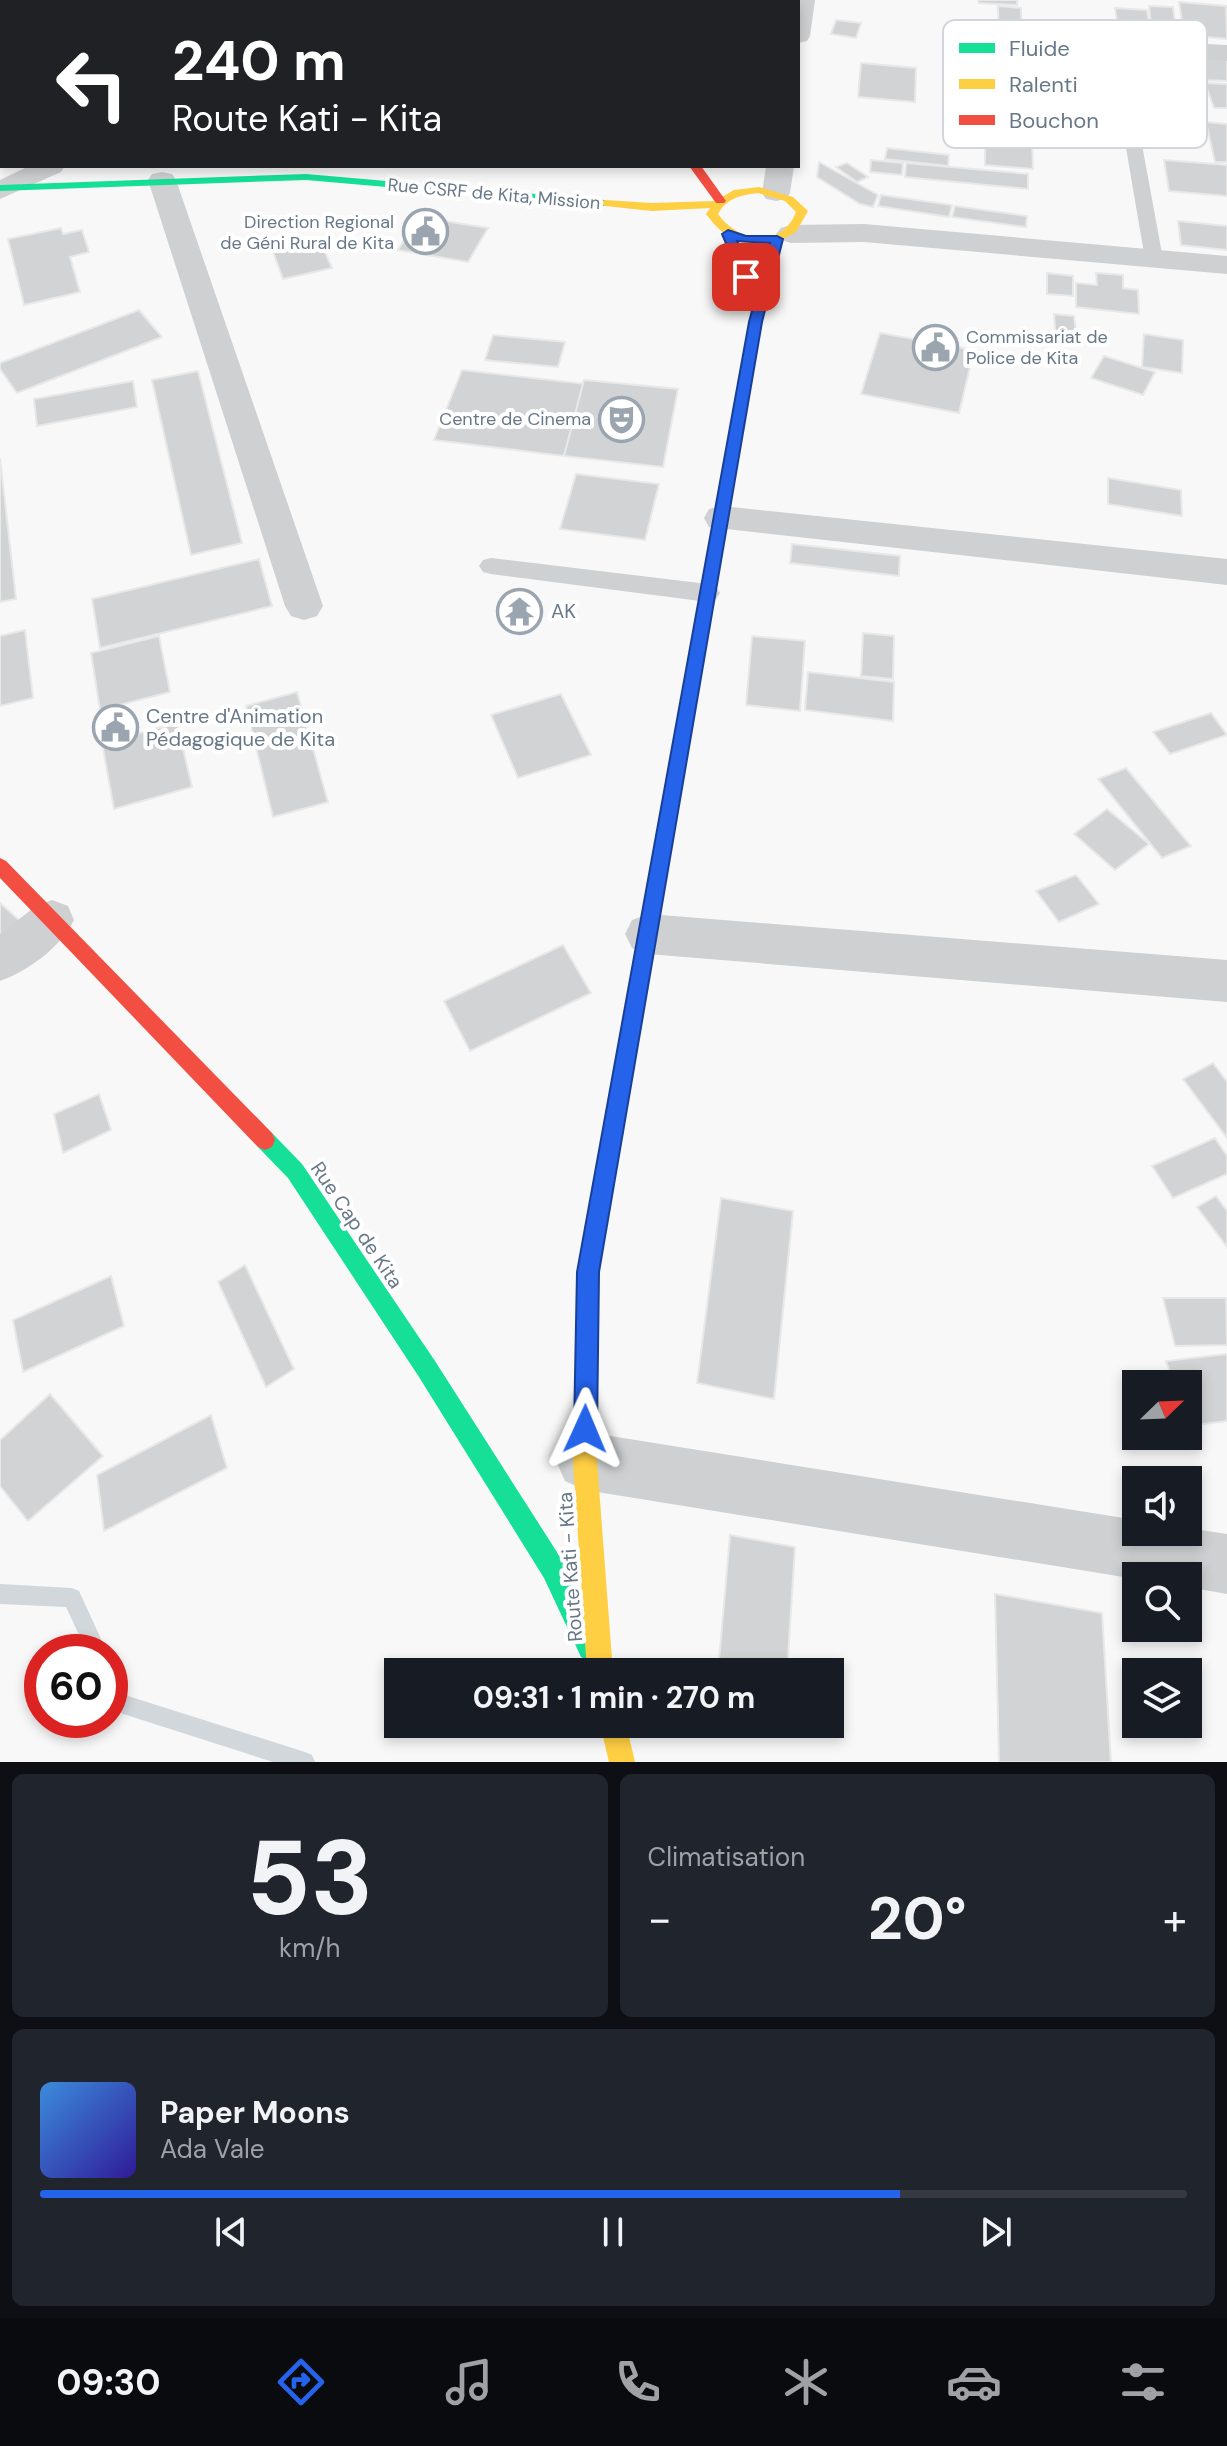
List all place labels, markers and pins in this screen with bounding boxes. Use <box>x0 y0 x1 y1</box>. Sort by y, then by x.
public building icon: Direction Regional de Géni Rural de Kita <box>401 208 449 256</box>
place label: Direction Regional de Géni Rural de Kita <box>220 210 394 255</box>
pin <box>712 243 780 311</box>
public building icon: Commissariat de Police de Kita <box>911 323 959 371</box>
place label: Commissariat de Police de Kita <box>966 325 1108 370</box>
theatre icon: Centre de Cinema <box>598 395 646 443</box>
place label: Centre de Cinema <box>439 407 591 431</box>
temple icon: AK <box>496 587 544 635</box>
place label: AK <box>551 598 576 624</box>
place label: Centre d'Animation Pédagogique de Kita <box>146 703 335 752</box>
public building icon: Centre d'Animation Pédagogique de Kita <box>91 704 139 752</box>

